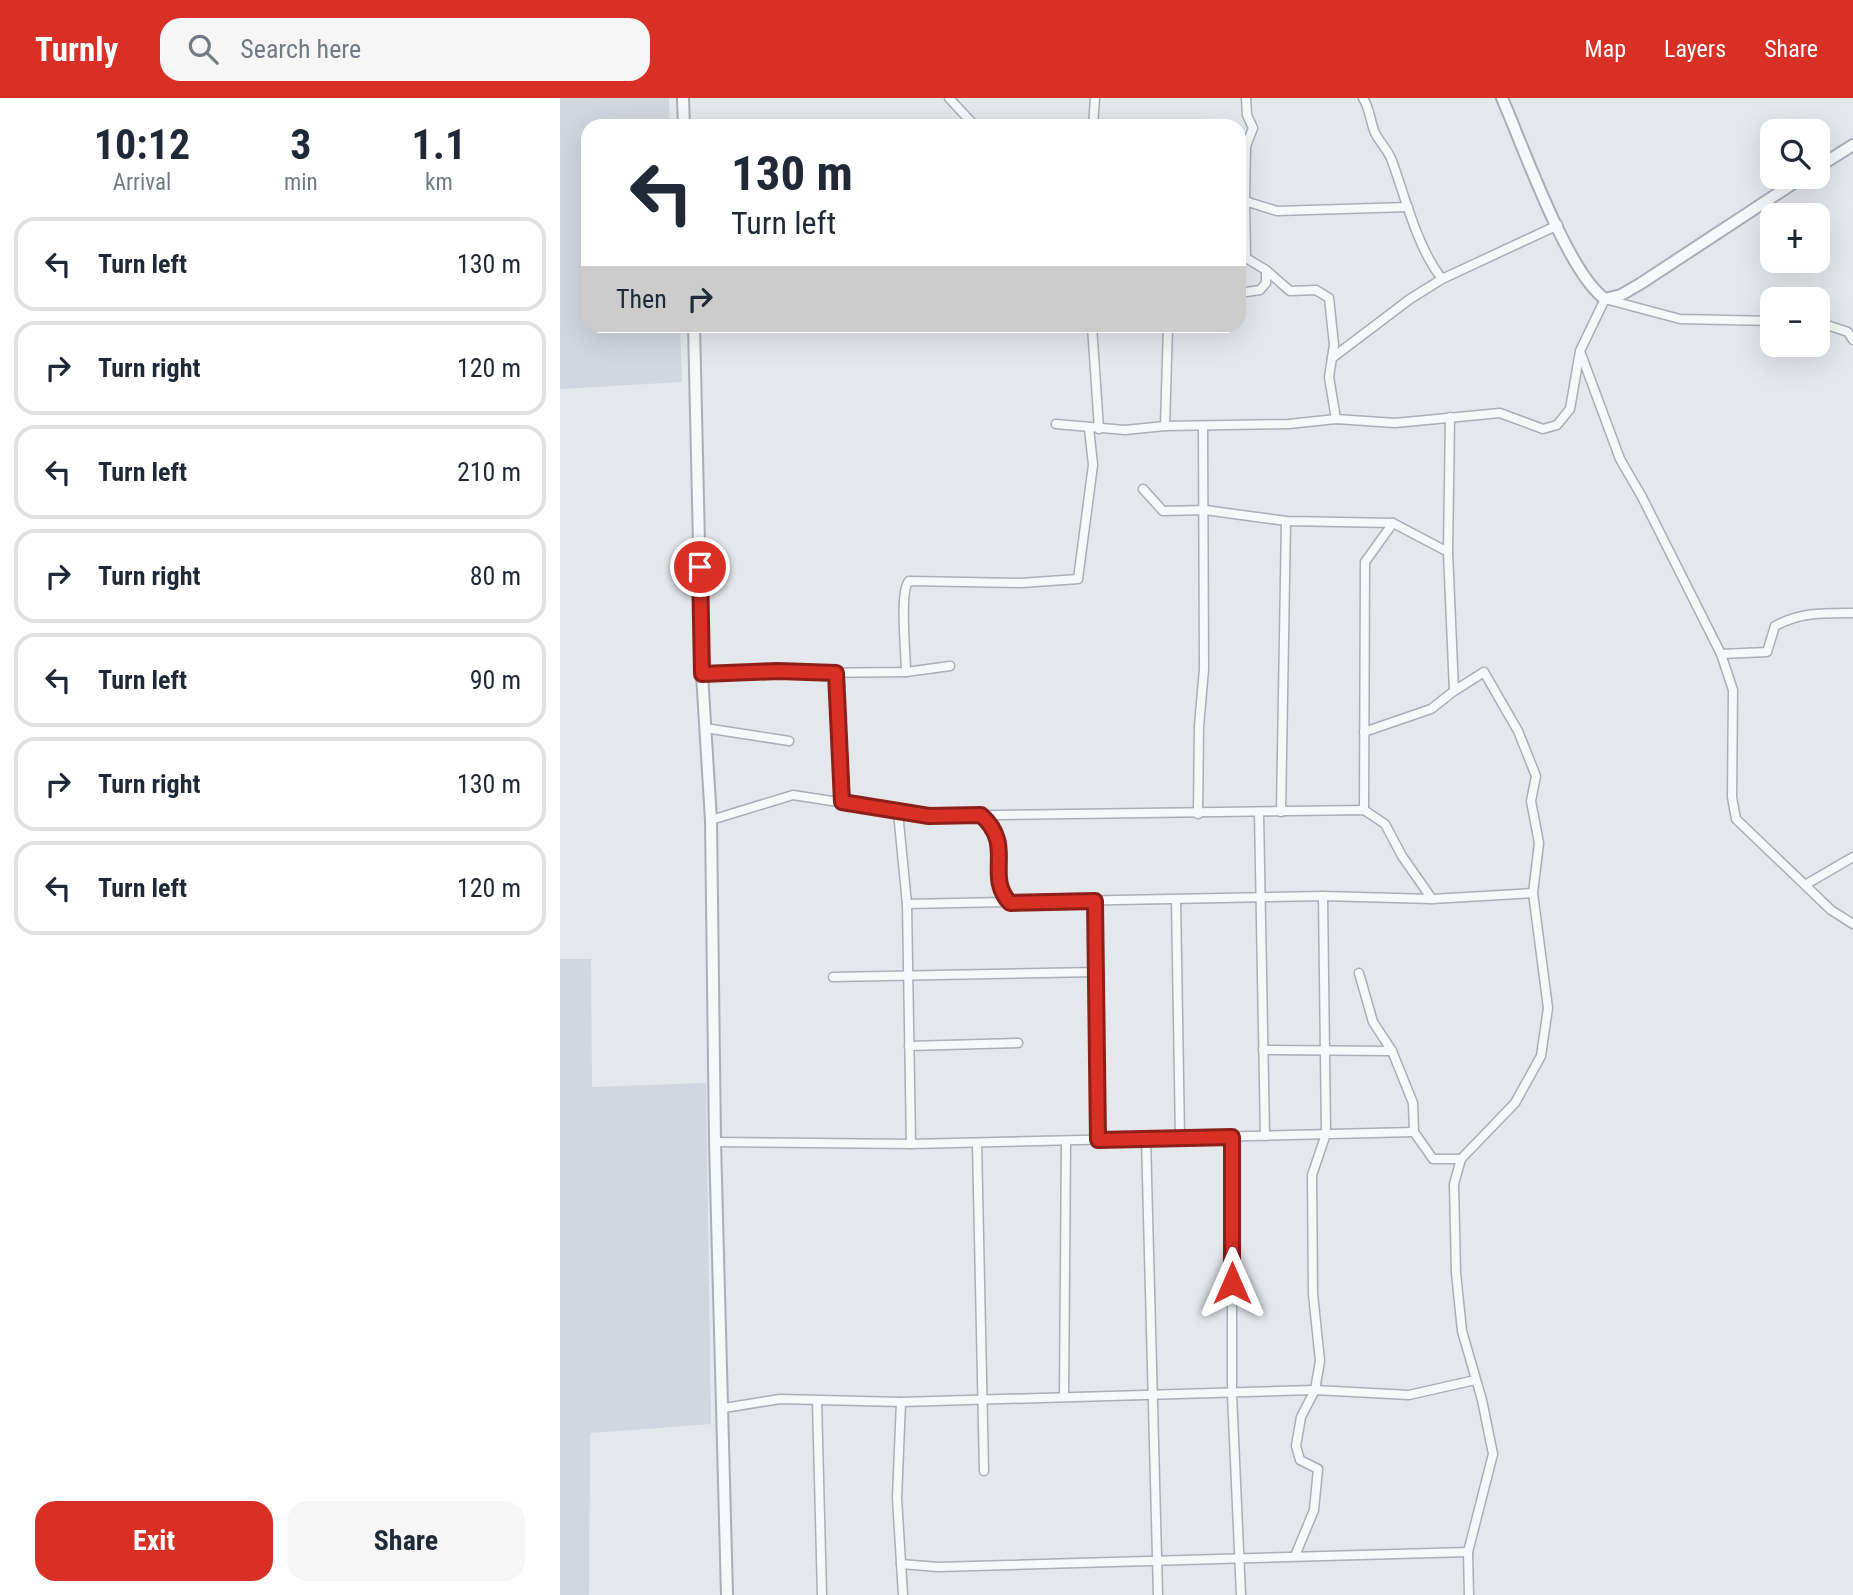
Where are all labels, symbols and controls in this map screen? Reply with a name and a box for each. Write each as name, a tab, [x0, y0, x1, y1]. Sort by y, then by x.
search box	[160, 18, 650, 81]
text: Turnly	[35, 30, 118, 69]
icon: search	[184, 30, 222, 68]
text: Search here	[240, 34, 361, 64]
text: Map	[1585, 35, 1626, 63]
text: Layers	[1664, 35, 1726, 63]
text: Share	[1764, 35, 1818, 63]
map controls	[1760, 119, 1830, 357]
button: search	[1760, 119, 1830, 189]
text: 10:12	[94, 120, 190, 169]
text: 3	[290, 120, 311, 169]
text: 1.1	[412, 120, 466, 169]
text: 130 m	[731, 145, 853, 202]
icon: left	[616, 147, 707, 238]
text: Arrival	[113, 169, 171, 196]
text: min	[284, 169, 318, 196]
text: km	[425, 169, 453, 196]
button: +	[1760, 203, 1830, 273]
text: Turn left	[731, 204, 836, 242]
icon: left	[39, 245, 77, 283]
text: Turn left	[98, 249, 187, 279]
text: 130 m	[457, 249, 521, 279]
icon: right	[681, 280, 719, 318]
text: Then	[616, 284, 667, 314]
button: −	[1760, 287, 1830, 357]
icon: right	[39, 349, 77, 387]
text: Turn right	[98, 353, 200, 383]
text: 120 m	[457, 353, 521, 383]
icon: left	[39, 453, 77, 491]
text: Turn left	[98, 457, 187, 487]
text: 210 m	[457, 457, 521, 487]
pin	[670, 537, 730, 597]
icon: arrive	[681, 548, 719, 586]
icon: right	[39, 557, 77, 595]
text: Turn right	[98, 561, 200, 591]
text: 80 m	[470, 561, 521, 591]
icon: left	[39, 661, 77, 699]
text: Turn left	[98, 665, 187, 695]
text: 90 m	[470, 665, 521, 695]
icon: right	[39, 765, 77, 803]
text: Turn right	[98, 769, 200, 799]
text: 130 m	[457, 769, 521, 799]
icon: left	[39, 869, 77, 907]
text: Turn left	[98, 873, 187, 903]
text: 120 m	[457, 873, 521, 903]
position arrow	[1195, 1246, 1269, 1320]
button: Exit	[35, 1501, 273, 1581]
button: Share	[287, 1501, 525, 1581]

